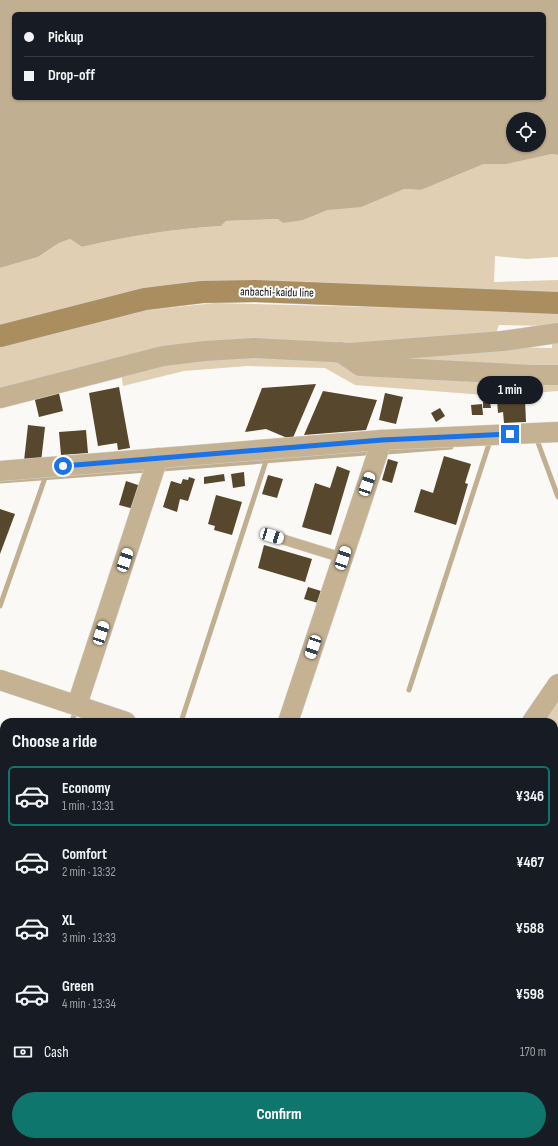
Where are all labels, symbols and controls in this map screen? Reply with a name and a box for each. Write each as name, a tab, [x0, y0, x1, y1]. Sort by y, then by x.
text: Pickup	[48, 28, 84, 47]
text: Drop-off	[48, 66, 95, 85]
map controls	[506, 112, 546, 152]
button: locate	[506, 112, 546, 152]
street label: anbachi-kaidu line	[240, 284, 314, 301]
callout: 1 min	[477, 376, 543, 404]
text: 1 min	[498, 382, 522, 398]
route end	[501, 425, 519, 443]
route start	[54, 457, 72, 475]
car	[357, 471, 377, 497]
car	[259, 527, 285, 545]
car	[334, 545, 352, 571]
car	[116, 547, 134, 573]
car	[92, 620, 110, 646]
car	[304, 634, 322, 660]
text: Choose a ride	[12, 731, 97, 752]
icon: car	[14, 778, 50, 814]
text: Economy	[62, 779, 111, 798]
text: ¥346	[516, 787, 544, 806]
text: 1 min · 13:31	[62, 798, 114, 814]
icon: car	[14, 844, 50, 880]
text: Comfort	[62, 845, 107, 864]
text: ¥467	[516, 853, 544, 872]
text: 2 min · 13:32	[62, 864, 116, 880]
icon: car	[14, 910, 50, 946]
text: XL	[62, 911, 75, 930]
text: ¥588	[516, 919, 544, 938]
text: 3 min · 13:33	[62, 930, 116, 946]
icon: car	[14, 976, 50, 1012]
text: Green	[62, 977, 94, 996]
text: ¥598	[516, 985, 544, 1004]
text: 4 min · 13:34	[62, 996, 116, 1012]
icon: cash	[12, 1041, 34, 1063]
text: Cash	[44, 1043, 69, 1062]
text: 170 m	[520, 1044, 546, 1060]
button: Confirm	[12, 1092, 546, 1138]

